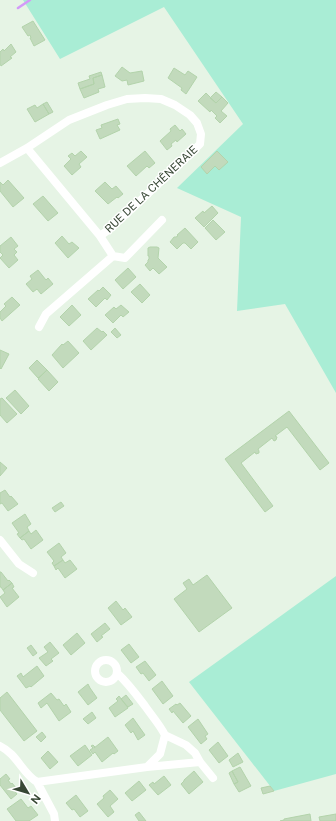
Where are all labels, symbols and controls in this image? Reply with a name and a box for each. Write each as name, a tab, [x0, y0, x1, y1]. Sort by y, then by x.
street label: RUE DE LA CHÊNERAIE	[102, 143, 200, 235]
north arrow	[8, 773, 48, 813]
text: N	[29, 792, 43, 806]

